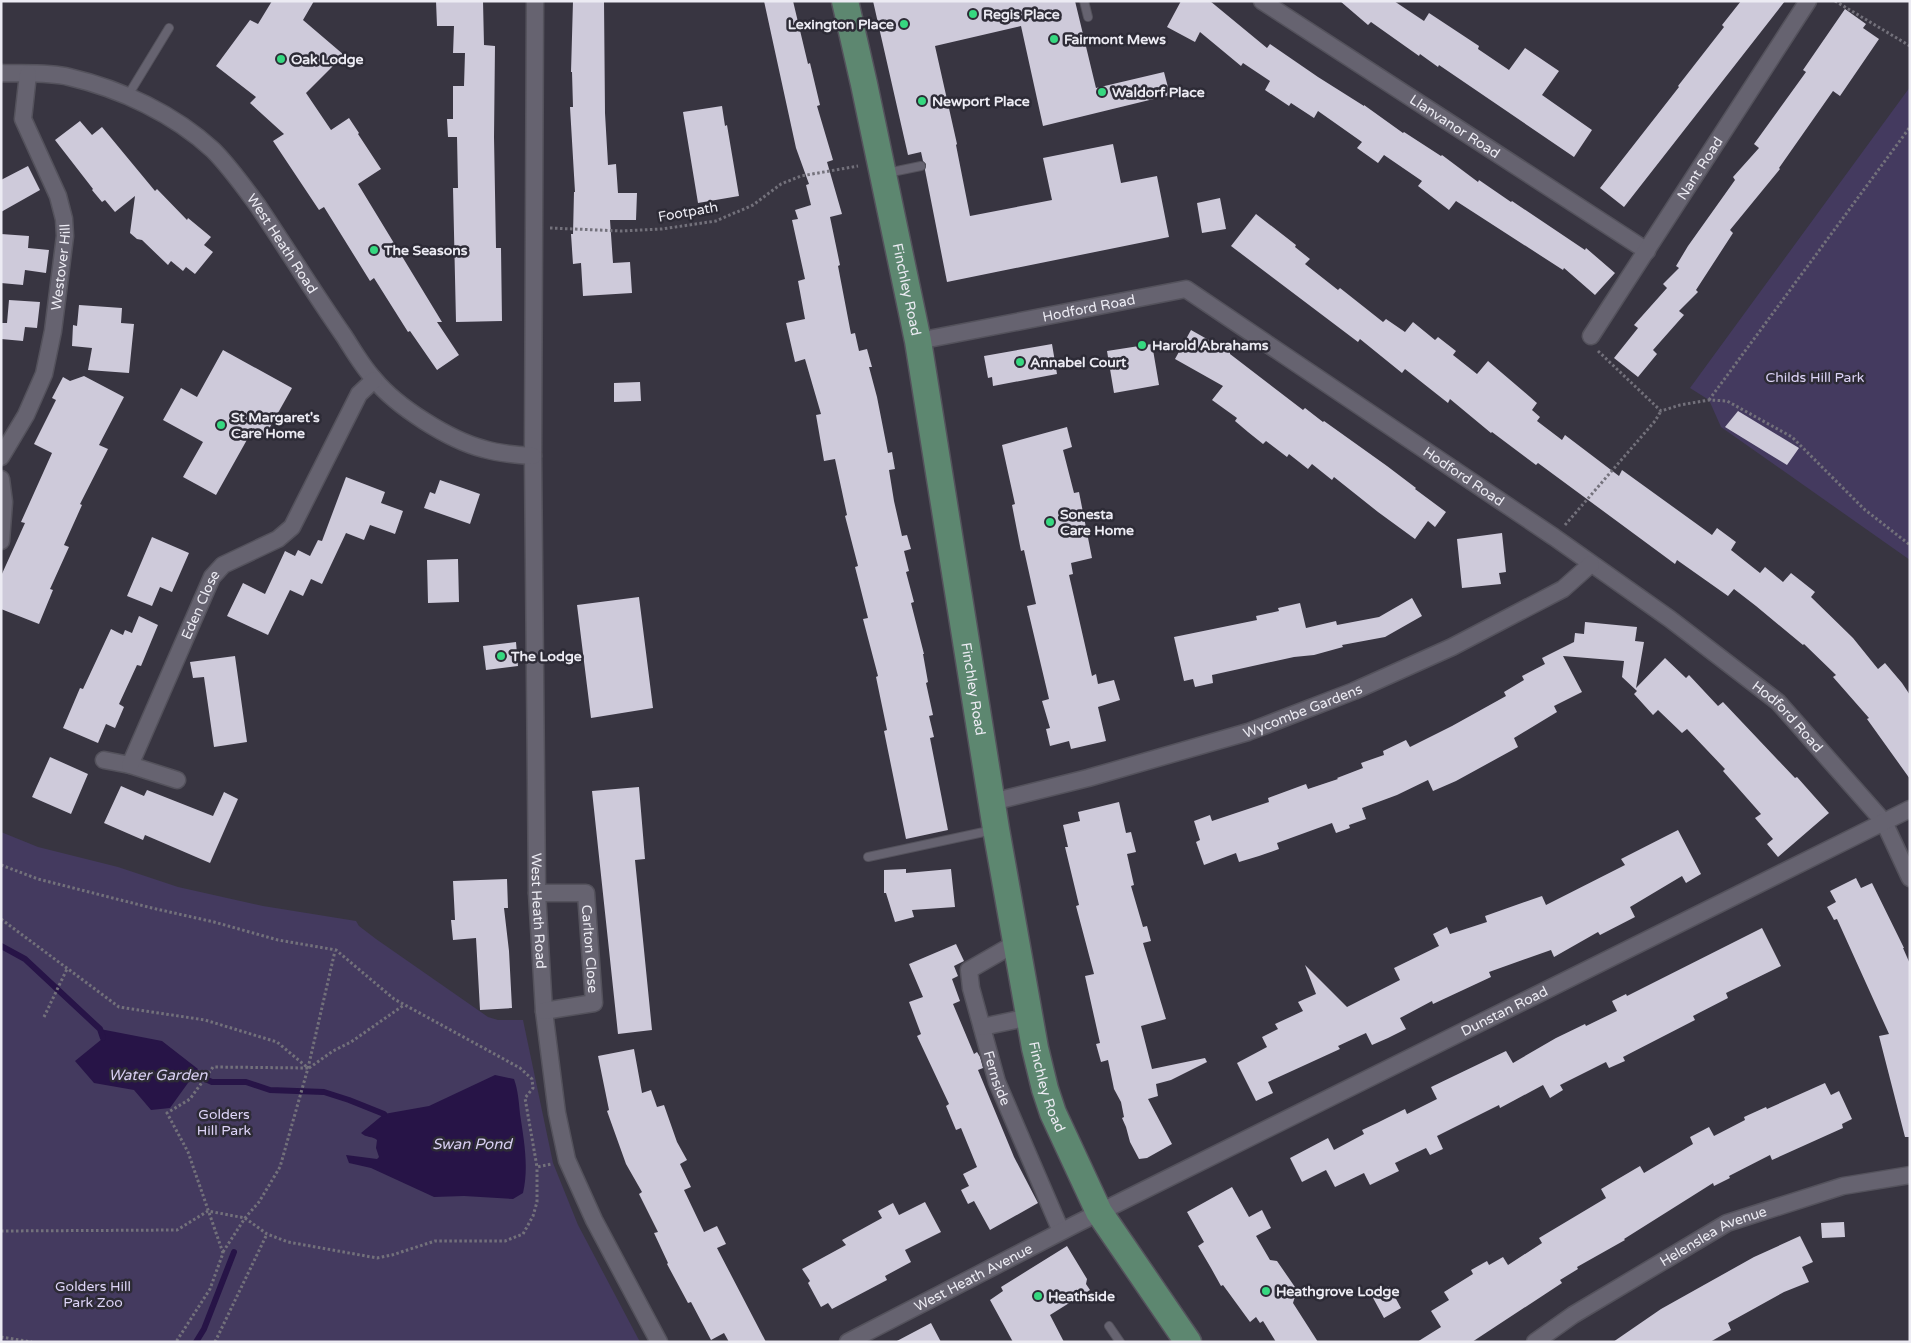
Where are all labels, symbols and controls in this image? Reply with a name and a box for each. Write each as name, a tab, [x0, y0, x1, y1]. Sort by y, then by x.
place label: Regis Place	[983, 6, 1060, 23]
marker: Regis Place	[967, 8, 979, 20]
place label: Lexington Place	[788, 16, 894, 33]
marker: Lexington Place	[898, 18, 910, 30]
place label: Fairmont Mews	[1064, 31, 1166, 48]
marker: Fairmont Mews	[1048, 33, 1060, 45]
place label: Oak Lodge	[291, 51, 364, 68]
marker: Oak Lodge	[275, 53, 287, 65]
place label: Waldorf Place	[1112, 84, 1205, 101]
marker: Waldorf Place	[1096, 86, 1108, 98]
street label: Llanvanor Road	[1407, 91, 1503, 162]
place label: Newport Place	[932, 93, 1030, 110]
marker: Newport Place	[916, 95, 928, 107]
street label: Nant Road	[1673, 133, 1726, 203]
street label: West Heath Road	[243, 190, 321, 297]
street label: Footpath	[657, 198, 719, 226]
street label: Westover Hill	[47, 223, 74, 311]
place label: The Seasons	[383, 242, 468, 259]
street label: Finchley Road	[889, 242, 925, 337]
marker: The Seasons	[368, 244, 380, 256]
street label: Hodford Road	[1041, 291, 1137, 325]
place label: Harold Abrahams	[1152, 337, 1269, 354]
marker: Harold Abrahams	[1136, 339, 1148, 351]
place label: Annabel Court	[1030, 354, 1127, 371]
marker: Annabel Court	[1014, 356, 1026, 368]
park label: Childs Hill Park	[1766, 369, 1865, 386]
place label: St Margaret's Care Home	[231, 409, 320, 442]
marker: St Margaret's Care Home	[215, 419, 227, 431]
street label: Hodford Road	[1420, 443, 1508, 510]
place label: Sonesta Care Home	[1060, 506, 1134, 539]
marker: Sonesta Care Home	[1044, 516, 1056, 528]
street label: Eden Close	[177, 566, 223, 642]
street label: Finchley Road	[958, 641, 989, 737]
place label: The Lodge	[510, 648, 582, 665]
marker: The Lodge	[495, 650, 507, 662]
street label: Hodford Road	[1749, 677, 1827, 756]
street label: Wycombe Gardens	[1241, 680, 1365, 742]
street label: West Heath Road	[528, 853, 550, 969]
street label: Carlton Close	[578, 904, 602, 994]
street label: Dunstan Road	[1458, 982, 1550, 1040]
street label: Finchley Road	[1025, 1040, 1069, 1135]
street label: Fernside	[980, 1049, 1015, 1108]
water label: Water Garden	[109, 1066, 208, 1084]
park label: Golders Hill Park	[197, 1106, 252, 1139]
water label: Swan Pond	[432, 1135, 513, 1153]
street label: Helenslea Avenue	[1656, 1202, 1769, 1270]
street label: West Heath Avenue	[911, 1240, 1035, 1315]
park label: Golders Hill Park Zoo	[55, 1278, 131, 1311]
place label: Heathgrove Lodge	[1276, 1283, 1399, 1300]
marker: Heathgrove Lodge	[1260, 1285, 1272, 1297]
place label: Heathside	[1048, 1288, 1115, 1305]
marker: Heathside	[1032, 1290, 1044, 1302]

